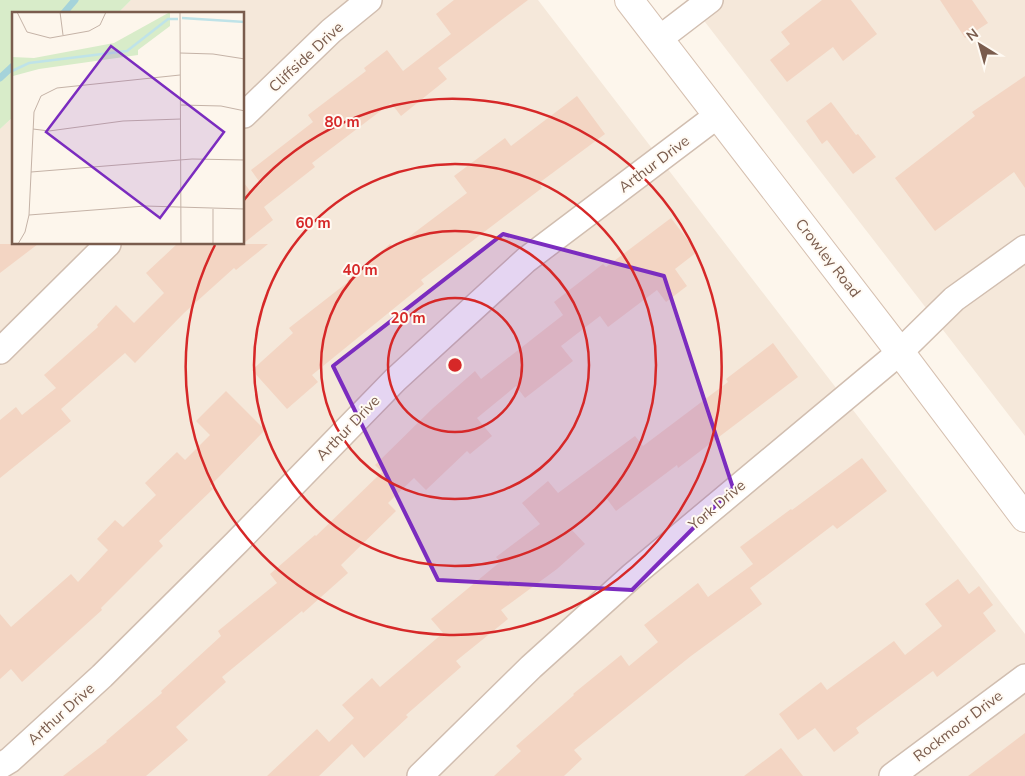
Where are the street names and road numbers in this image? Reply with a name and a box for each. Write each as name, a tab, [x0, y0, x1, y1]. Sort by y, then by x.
street label: Cliffside Drive	[265, 17, 347, 97]
street label: Arthur Drive	[615, 131, 693, 197]
street label: Crowley Road	[791, 214, 865, 302]
street label: Arthur Drive	[312, 391, 384, 465]
street label: York Drive	[684, 475, 750, 535]
street label: Arthur Drive	[23, 679, 99, 749]
street label: Rockmoor Drive	[909, 686, 1007, 766]

